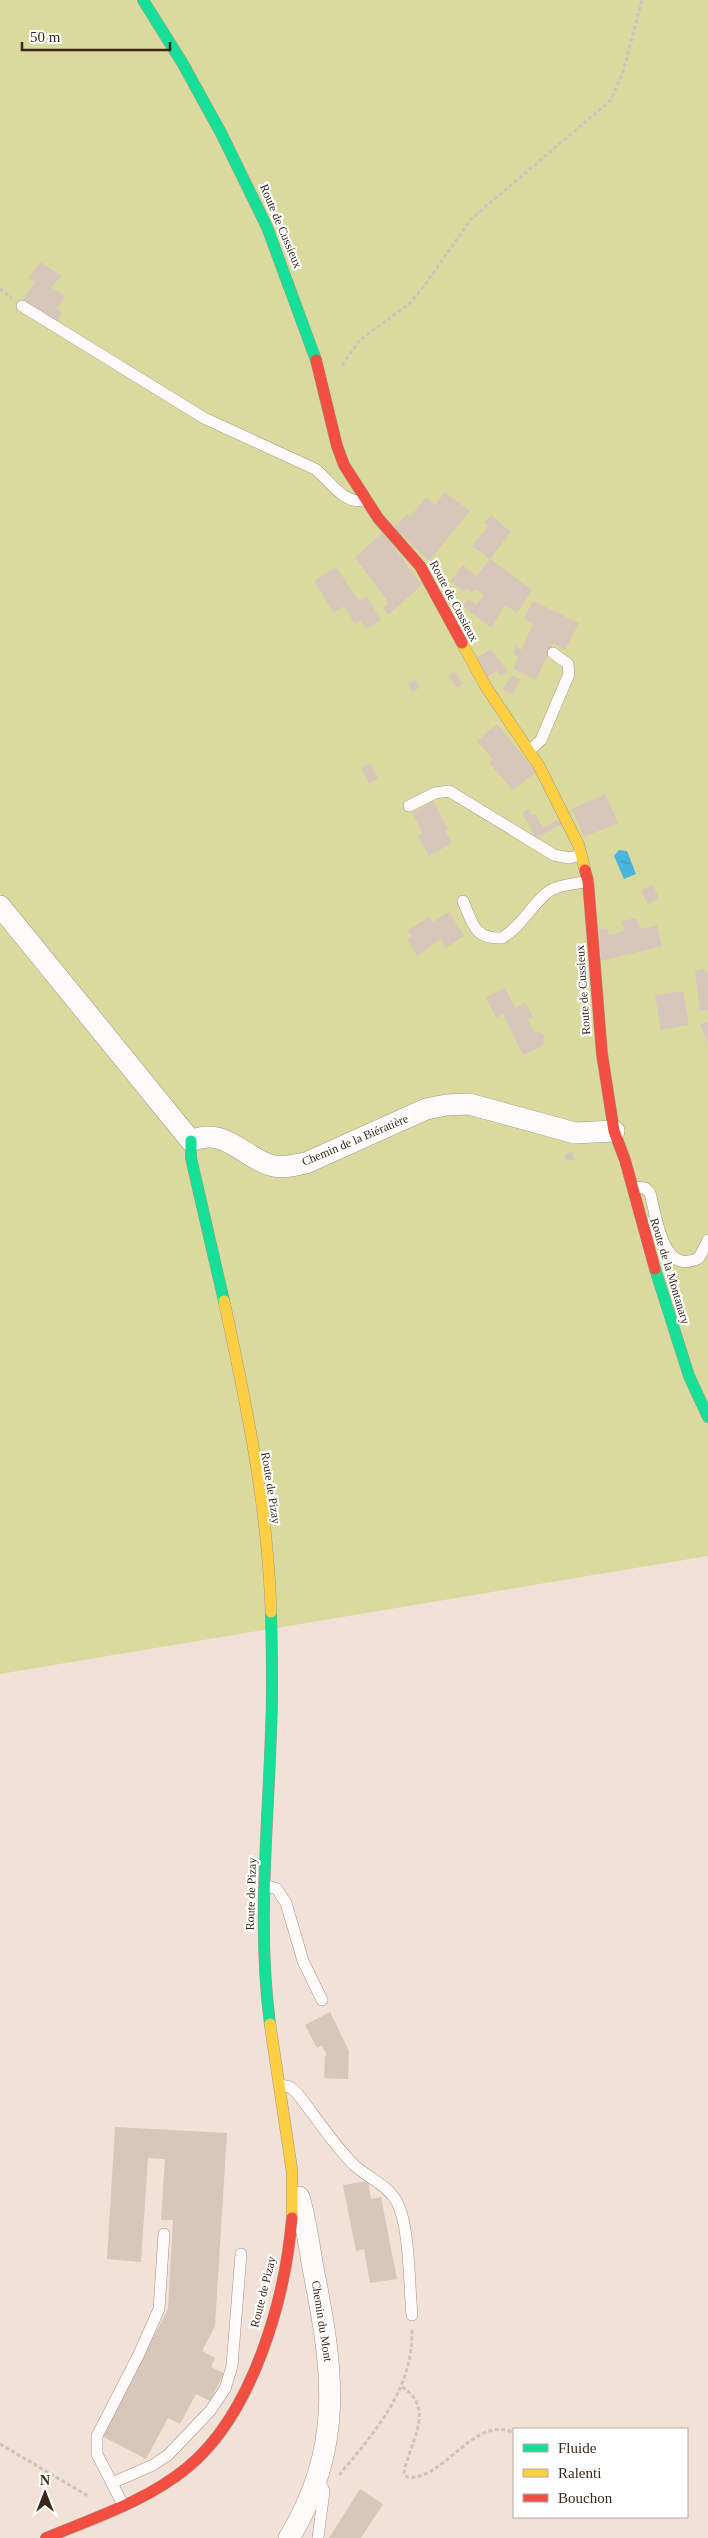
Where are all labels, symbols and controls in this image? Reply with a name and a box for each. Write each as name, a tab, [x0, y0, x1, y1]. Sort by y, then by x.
scale bar	[22, 20, 170, 52]
text: 50 m	[30, 29, 61, 45]
street label: Route de Cussieux	[257, 182, 305, 270]
street label: Route de Cussieux	[427, 558, 481, 644]
street label: Route de Cussieux	[573, 945, 593, 1035]
street label: Chemin de la Biératière	[300, 1111, 410, 1169]
street label: Route de la Montanary	[647, 1216, 693, 1326]
street label: Route de Pizay	[258, 1451, 284, 1525]
street label: Route de Pizay	[243, 1857, 259, 1931]
street label: Route de Pizay	[247, 2255, 279, 2329]
street label: Chemin du Mont	[309, 2279, 335, 2363]
legend	[513, 2428, 688, 2518]
text: Fluide	[558, 2440, 597, 2456]
text: Ralenti	[558, 2465, 601, 2481]
north arrow	[20, 2468, 70, 2518]
text: N	[40, 2473, 50, 2488]
text: Bouchon	[558, 2490, 613, 2506]

